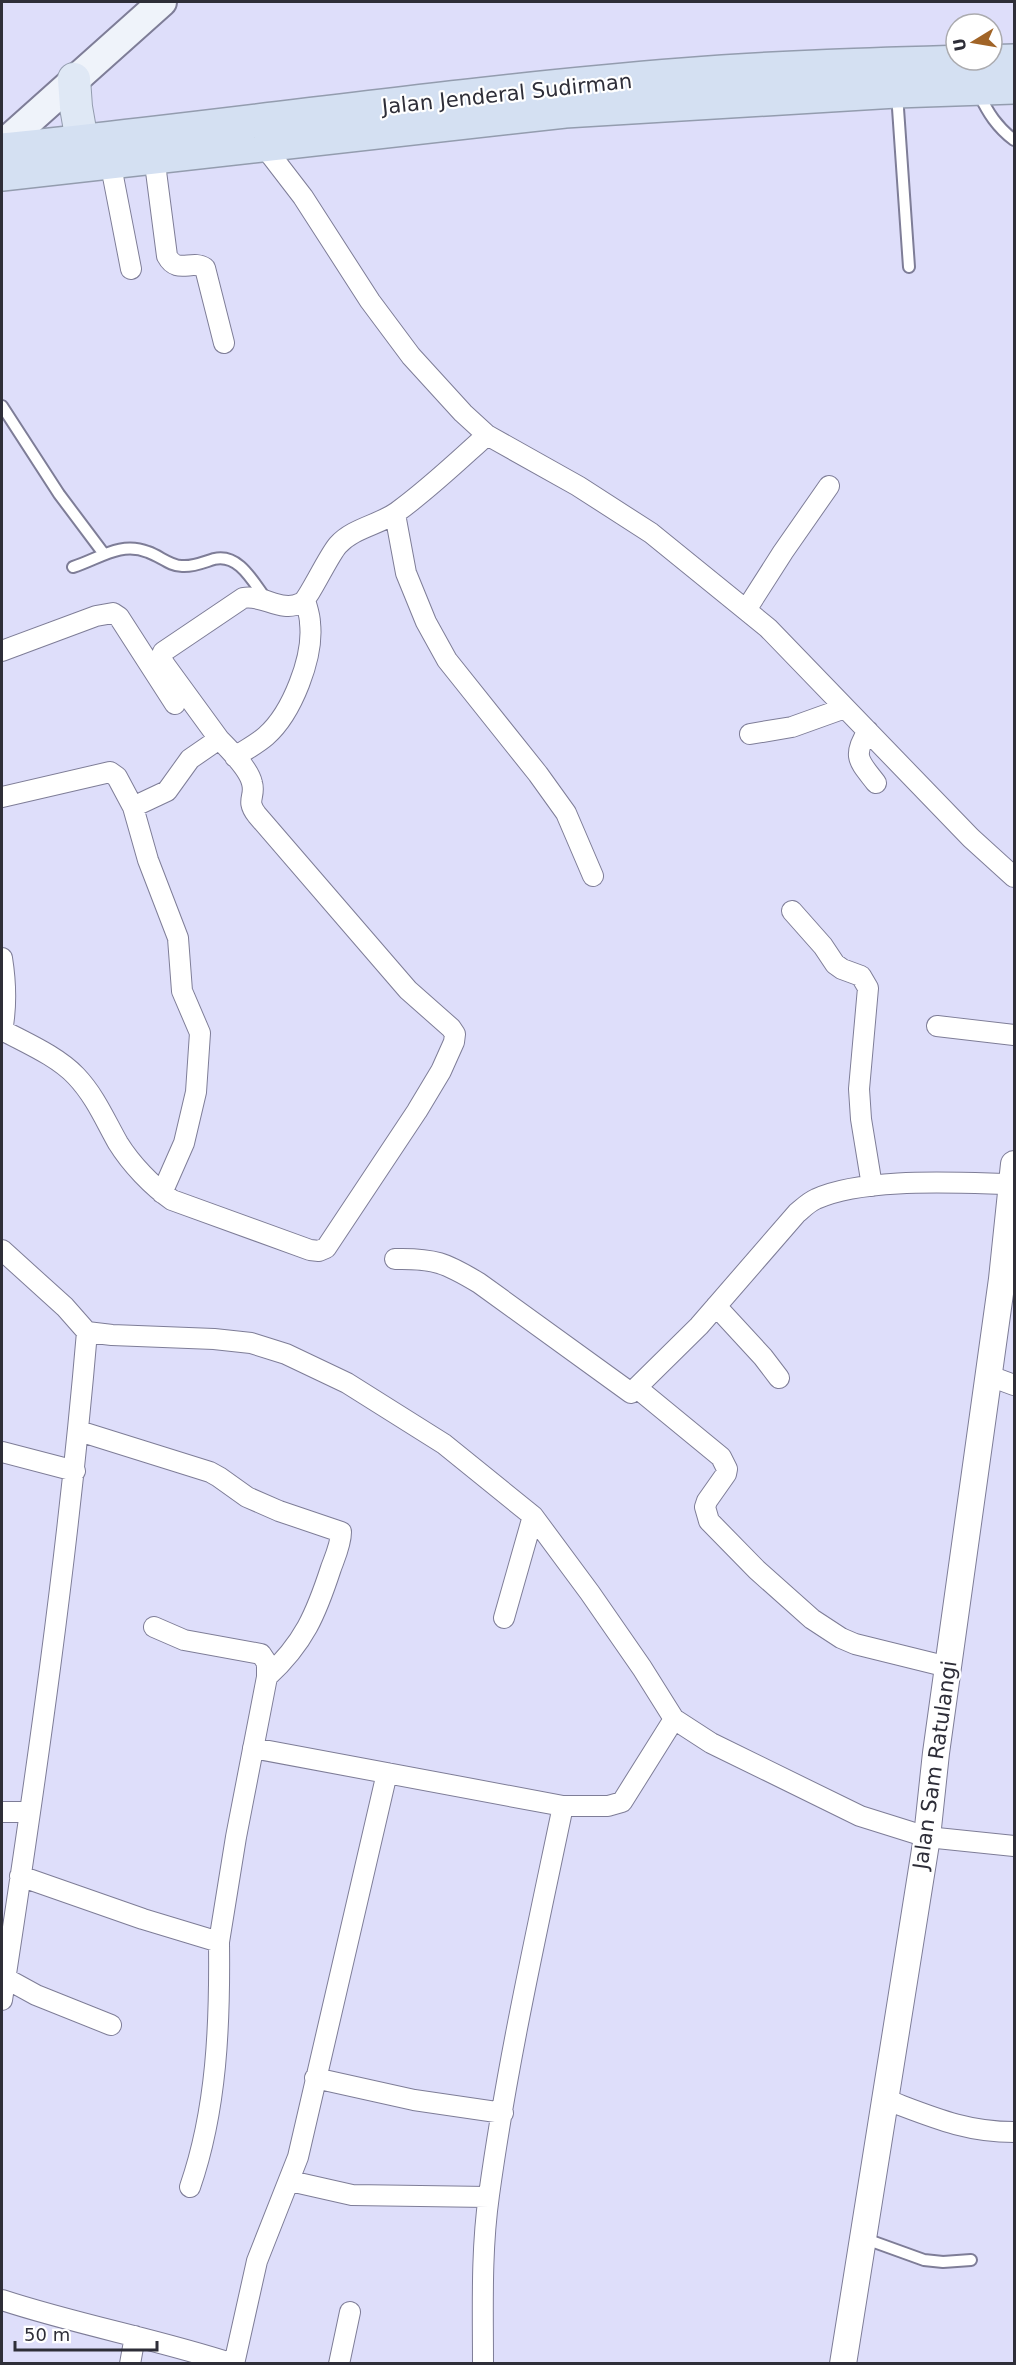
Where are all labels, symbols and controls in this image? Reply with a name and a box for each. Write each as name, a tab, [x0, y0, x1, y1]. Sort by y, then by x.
north arrow	[944, 12, 1004, 72]
text: U	[949, 37, 970, 53]
street label: Jalan Jenderal Sudirman	[379, 69, 633, 119]
street label: Jalan Sam Ratulangi	[908, 1659, 962, 1873]
scale bar	[15, 2314, 158, 2352]
text: 50 m	[24, 2324, 70, 2345]

